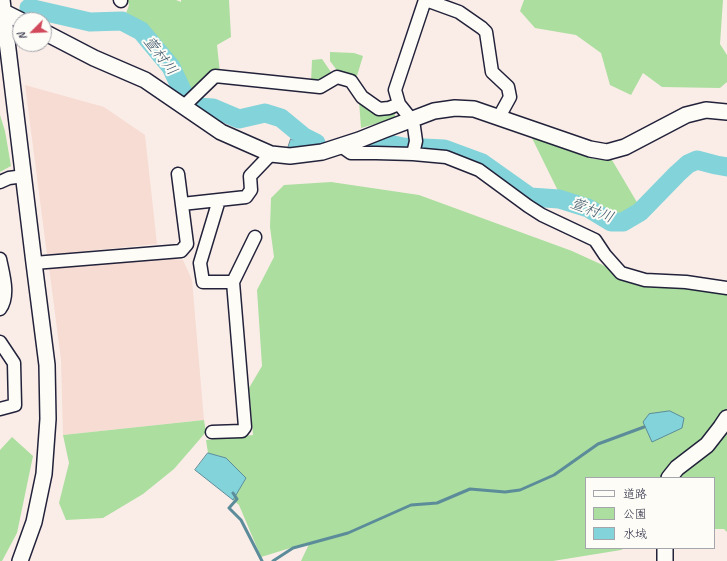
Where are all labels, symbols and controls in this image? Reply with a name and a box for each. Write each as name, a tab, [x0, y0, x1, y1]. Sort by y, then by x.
north arrow	[12, 12, 52, 52]
text: N	[14, 31, 30, 42]
water label: 萱村川	[139, 33, 181, 79]
water label: 萱村川	[568, 195, 616, 227]
legend	[585, 477, 715, 549]
text: 道路	[623, 486, 647, 502]
text: 公園	[623, 506, 647, 522]
text: 水域	[623, 526, 647, 542]

